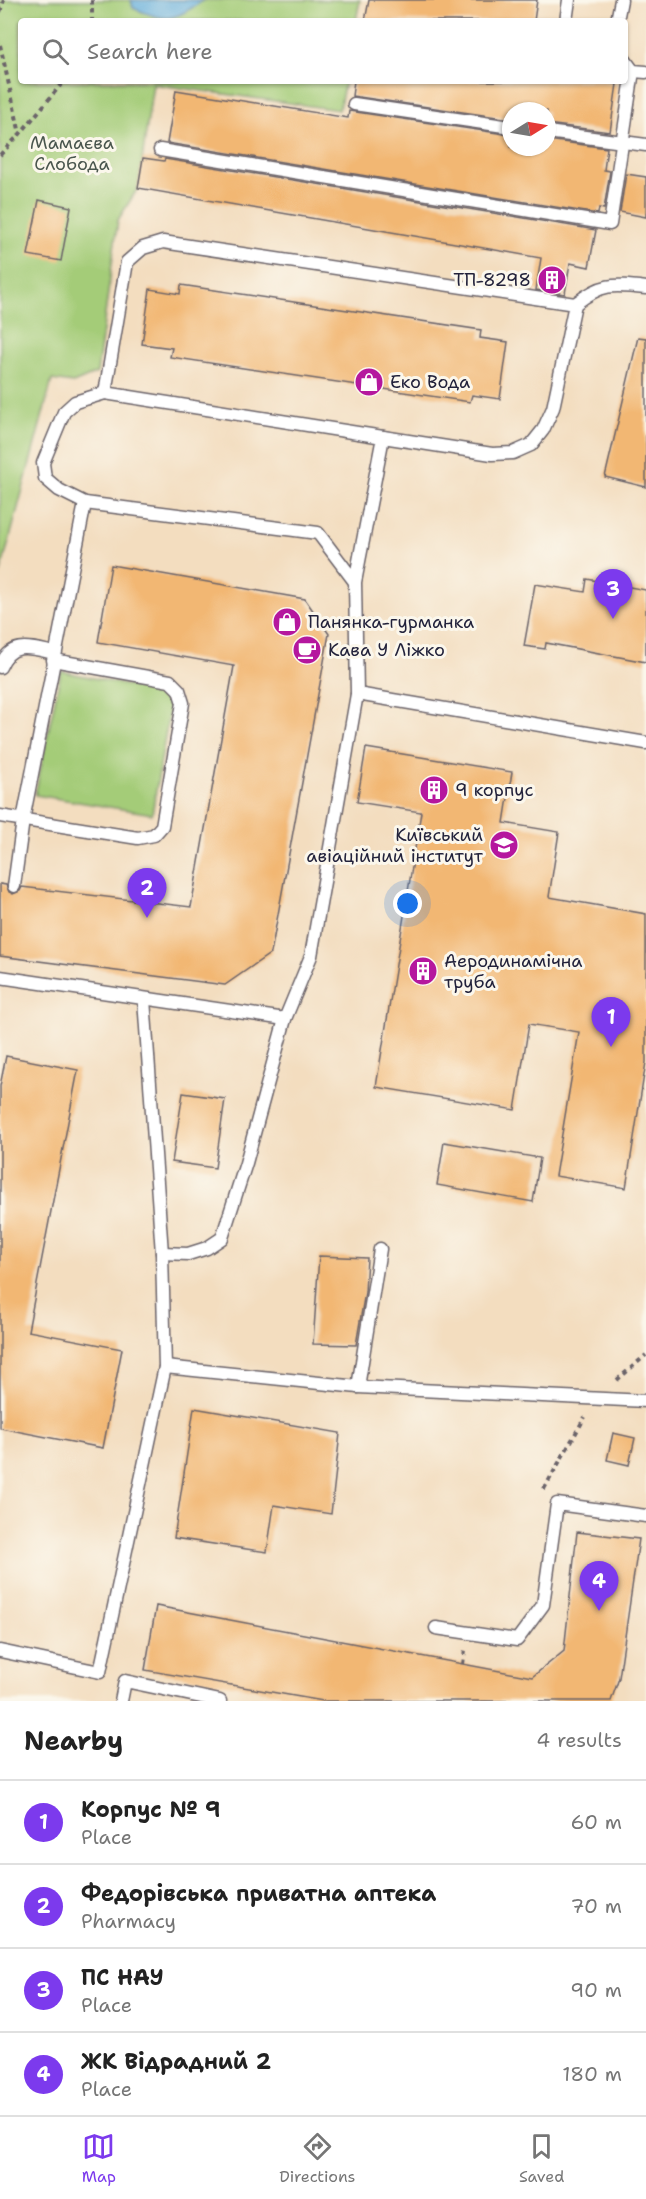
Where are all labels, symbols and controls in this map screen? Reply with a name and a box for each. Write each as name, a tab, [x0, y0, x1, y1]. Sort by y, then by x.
search box	[18, 18, 628, 84]
icon: search	[39, 35, 72, 68]
text: Search here	[87, 37, 213, 66]
north arrow	[502, 102, 556, 156]
park label: Мамаєва Слобода	[30, 131, 114, 176]
building icon: ТП-8298	[536, 264, 568, 296]
place label: ТП-8298	[453, 268, 531, 292]
shop icon: Еко Вода	[353, 366, 385, 398]
place label: Еко Вода	[390, 370, 470, 394]
pin: 3	[594, 570, 632, 619]
shop icon: Панянка-гурманка	[271, 606, 303, 638]
place label: Панянка-гурманка	[308, 610, 474, 634]
cafe icon: Кава У Ліжко	[291, 634, 323, 666]
place label: Кава У Ліжко	[328, 638, 445, 662]
building icon: 9 корпус	[418, 774, 450, 806]
place label: 9 корпус	[455, 778, 533, 802]
place label: Київський авіаційний інститут	[306, 823, 484, 868]
school or university icon: Київський авіаційний інститут	[488, 829, 520, 861]
pin: 2	[128, 868, 166, 918]
your location	[393, 889, 422, 918]
place label: Аеродинамічна труба	[444, 949, 582, 994]
building icon: Аеродинамічна труба	[407, 955, 439, 987]
pin: 1	[592, 998, 630, 1047]
pin: 4	[580, 1562, 618, 1611]
text: Nearby	[24, 1723, 123, 1758]
text: 4 results	[536, 1727, 622, 1753]
text: Корпус № 9	[81, 1795, 220, 1824]
text: 1	[39, 1809, 48, 1835]
text: 60 m	[570, 1809, 622, 1835]
text: Place	[81, 1824, 132, 1850]
text: Федорівська приватна аптека	[81, 1879, 436, 1908]
text: 2	[37, 1893, 51, 1919]
text: 70 m	[570, 1893, 622, 1919]
text: Pharmacy	[81, 1908, 176, 1934]
text: ПС НАУ	[81, 1963, 163, 1992]
text: 3	[37, 1977, 51, 2003]
text: 90 m	[570, 1977, 622, 2003]
text: Place	[81, 1992, 132, 2018]
text: ЖК Відрадний 2	[81, 2047, 271, 2076]
text: 4	[37, 2061, 51, 2087]
text: 180 m	[562, 2061, 622, 2087]
text: Place	[81, 2076, 132, 2102]
tab: Map	[82, 2130, 116, 2187]
tab: Directions	[279, 2130, 356, 2187]
tab: Saved	[519, 2130, 564, 2187]

